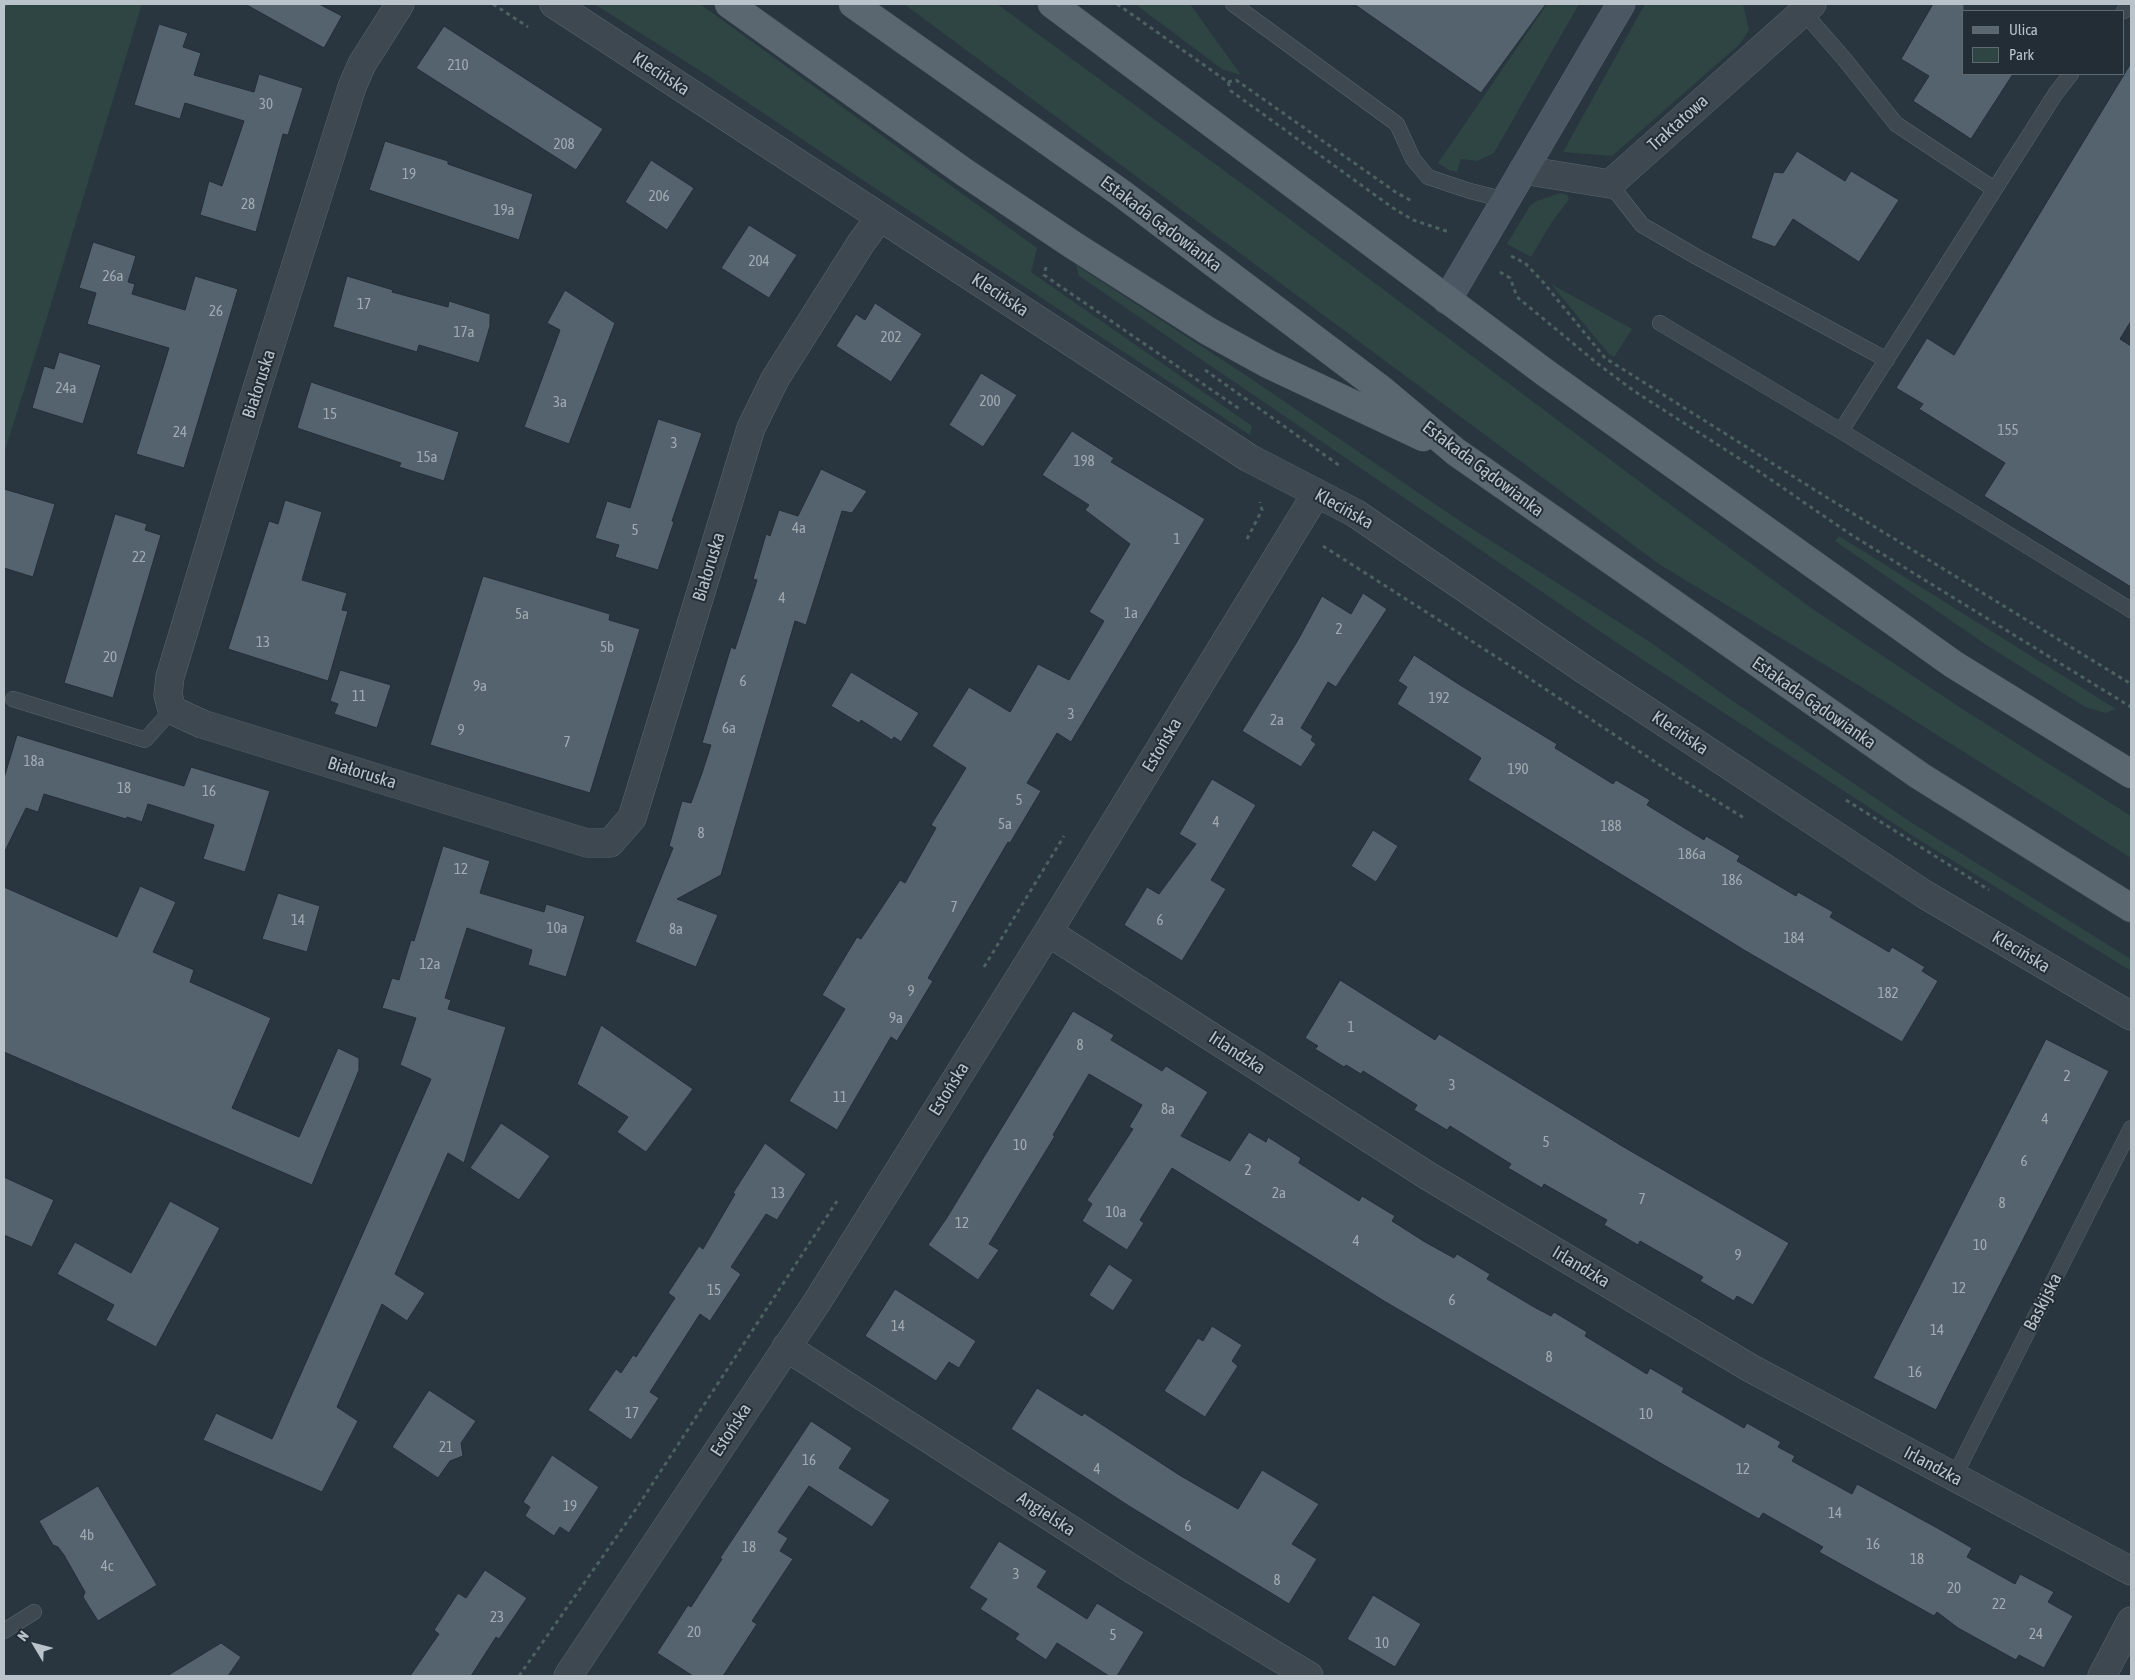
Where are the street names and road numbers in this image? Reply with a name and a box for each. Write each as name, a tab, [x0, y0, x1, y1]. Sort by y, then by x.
street label: Klecińska	[628, 48, 694, 100]
street label: Traktatowa	[1643, 90, 1713, 156]
street label: Estakada Gądowianka	[1096, 171, 1226, 277]
street label: Klecińska	[967, 269, 1033, 321]
street label: Białoruska	[238, 347, 280, 421]
street label: Estakada Gądowianka	[1418, 416, 1548, 522]
street label: Klecińska	[1311, 484, 1377, 534]
street label: Białoruska	[688, 530, 730, 604]
street label: Estakada Gądowianka	[1748, 652, 1880, 754]
street label: Klecińska	[1648, 706, 1712, 760]
street label: Estońska	[1138, 714, 1186, 776]
street label: Białoruska	[325, 752, 399, 794]
street label: Klecińska	[1988, 926, 2054, 978]
street label: Irlandzka	[1205, 1027, 1269, 1079]
street label: Estońska	[924, 1058, 974, 1120]
street label: Irlandzka	[1548, 1242, 1614, 1292]
street label: Baskijska	[2019, 1270, 2067, 1334]
street label: Estońska	[706, 1399, 756, 1461]
street label: Irlandzka	[1900, 1442, 1966, 1490]
street label: Angielska	[1013, 1487, 1079, 1541]

